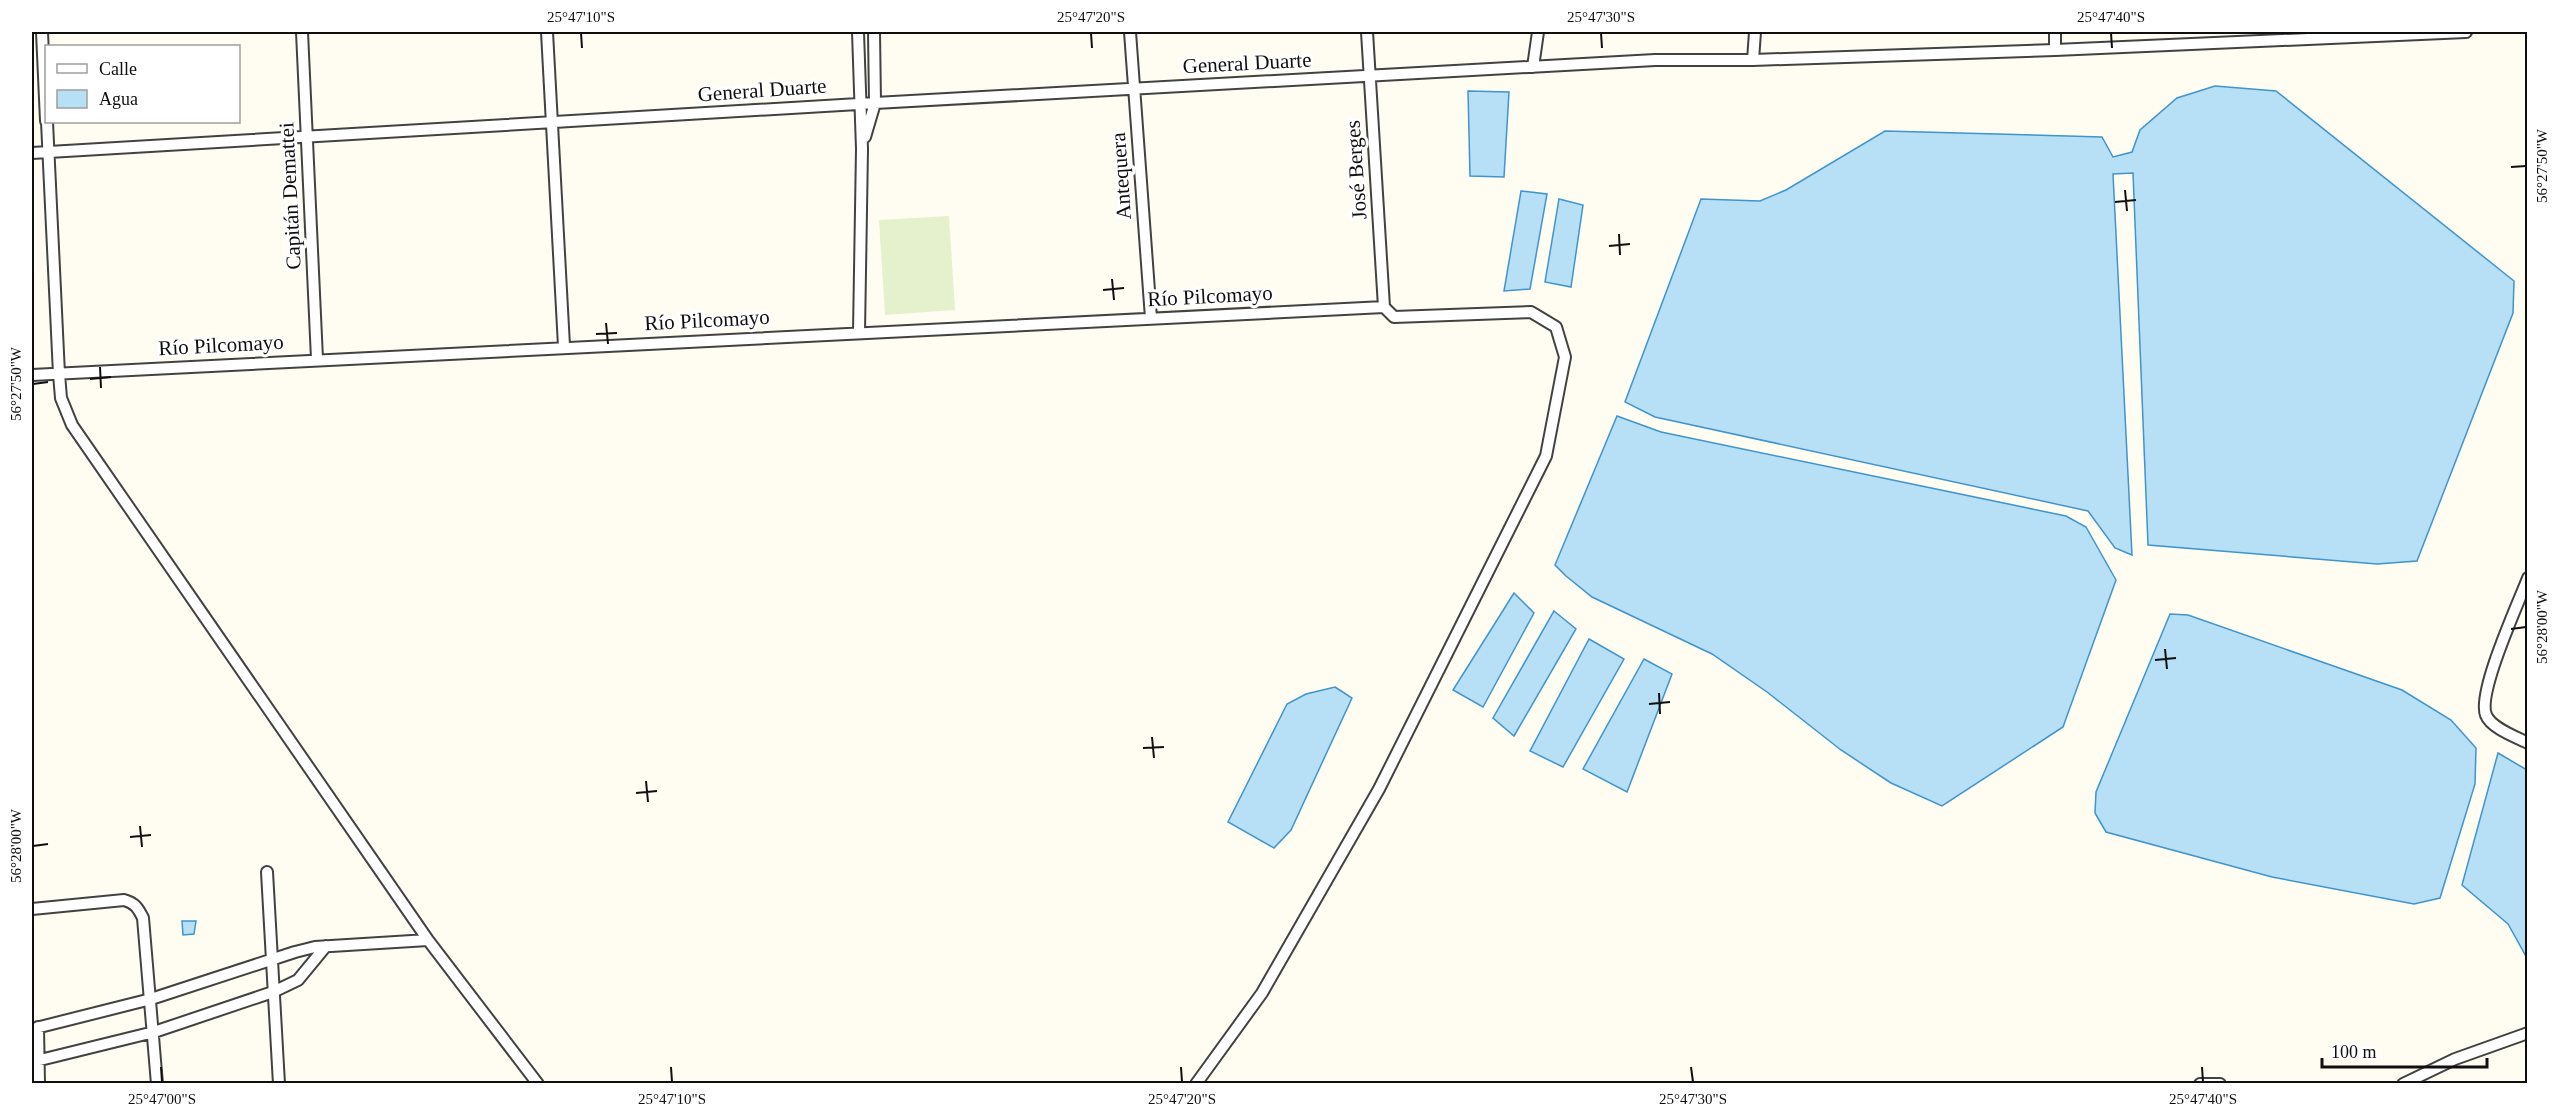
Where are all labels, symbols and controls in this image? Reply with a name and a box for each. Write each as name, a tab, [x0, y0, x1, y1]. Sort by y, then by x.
text: 25°47'10"S	[547, 9, 615, 25]
text: 25°47'20"S	[1057, 9, 1125, 25]
text: 25°47'30"S	[1567, 9, 1635, 25]
text: 25°47'40"S	[2077, 9, 2145, 25]
legend	[45, 45, 240, 123]
street label: General Duarte	[1182, 48, 1312, 78]
text: Calle	[99, 59, 137, 79]
street label: General Duarte	[697, 74, 827, 106]
text: Agua	[99, 89, 138, 109]
street label: José Berges	[1341, 120, 1371, 220]
street label: Capitán Demattei	[274, 122, 306, 270]
text: 56°27'50"W	[2534, 128, 2550, 203]
street label: Antequera	[1106, 131, 1136, 220]
street label: Río Pilcomayo	[1147, 281, 1273, 311]
street label: Río Pilcomayo	[644, 305, 770, 335]
street label: Río Pilcomayo	[158, 330, 284, 360]
text: 56°27'50"W	[8, 346, 24, 421]
text: 56°28'00"W	[2534, 589, 2550, 664]
text: 56°28'00"W	[8, 808, 24, 883]
scale bar	[2322, 1031, 2487, 1069]
text: 100 m	[2331, 1042, 2377, 1062]
text: 25°47'00"S	[128, 1091, 196, 1107]
text: 25°47'10"S	[638, 1091, 706, 1107]
text: 25°47'20"S	[1148, 1091, 1216, 1107]
text: 25°47'30"S	[1659, 1091, 1727, 1107]
text: 25°47'40"S	[2169, 1091, 2237, 1107]

